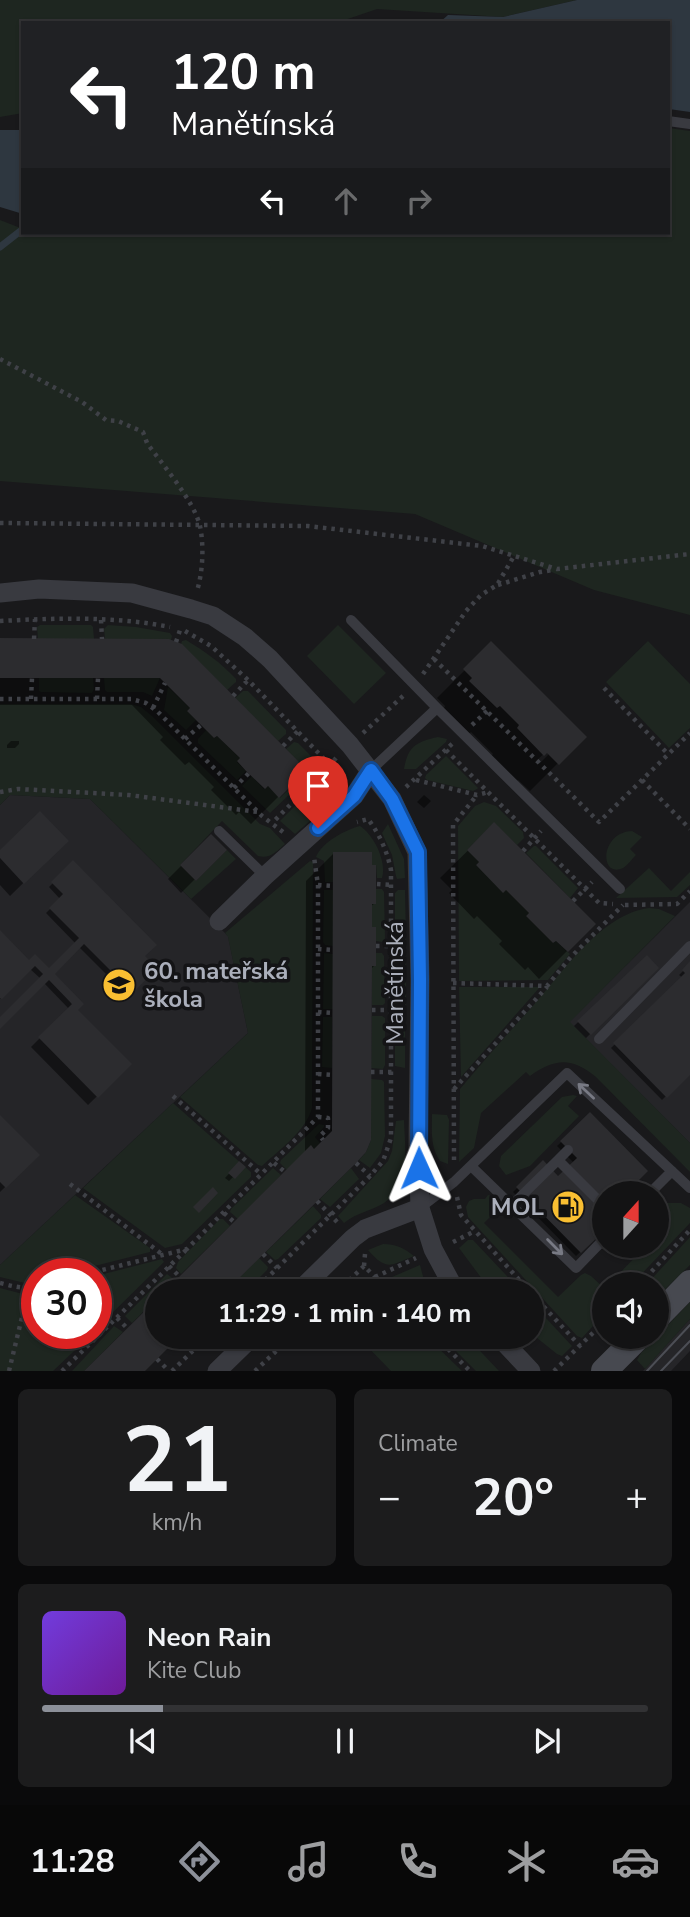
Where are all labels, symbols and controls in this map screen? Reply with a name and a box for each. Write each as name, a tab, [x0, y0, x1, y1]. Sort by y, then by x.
text: 120 m	[171, 39, 315, 106]
icon: left	[56, 49, 147, 140]
text: Manětínská	[171, 103, 336, 146]
icon: left	[254, 182, 292, 220]
icon: ahead	[327, 182, 365, 220]
icon: right	[400, 182, 438, 220]
pin	[288, 756, 348, 828]
icon: arrive	[299, 767, 337, 805]
street label: Manětínská	[379, 921, 411, 1045]
place label: 60. mateřská škola	[144, 955, 288, 1015]
school or university icon: 60. mateřská škola	[100, 966, 138, 1004]
one-way arrow	[578, 1082, 595, 1099]
position arrow	[382, 1131, 456, 1205]
north arrow	[592, 1181, 668, 1258]
map controls	[592, 1181, 669, 1349]
fuel station icon: MOL	[549, 1188, 587, 1226]
place label: MOL	[491, 1191, 545, 1223]
one-way arrow	[546, 1239, 563, 1256]
speed limit sign: 30	[21, 1258, 112, 1349]
button: sound	[592, 1272, 669, 1349]
text: 11:29 · 1 min · 140 m	[218, 1296, 471, 1331]
text: 21	[122, 1399, 232, 1523]
text: Climate	[378, 1428, 458, 1459]
text: 20°	[472, 1462, 554, 1533]
text: −	[378, 1472, 401, 1523]
text: +	[625, 1472, 648, 1523]
text: km/h	[152, 1507, 202, 1538]
text: Neon Rain	[147, 1620, 272, 1655]
text: Kite Club	[147, 1655, 241, 1686]
icon: previous	[124, 1722, 162, 1760]
icon: pause	[326, 1722, 364, 1760]
icon: next	[528, 1722, 566, 1760]
icon: directions	[175, 1837, 224, 1886]
icon: music	[284, 1837, 333, 1886]
icon: phone	[393, 1837, 442, 1886]
icon: climate	[502, 1837, 551, 1886]
icon: car	[611, 1837, 660, 1886]
text: 11:28	[30, 1840, 115, 1883]

